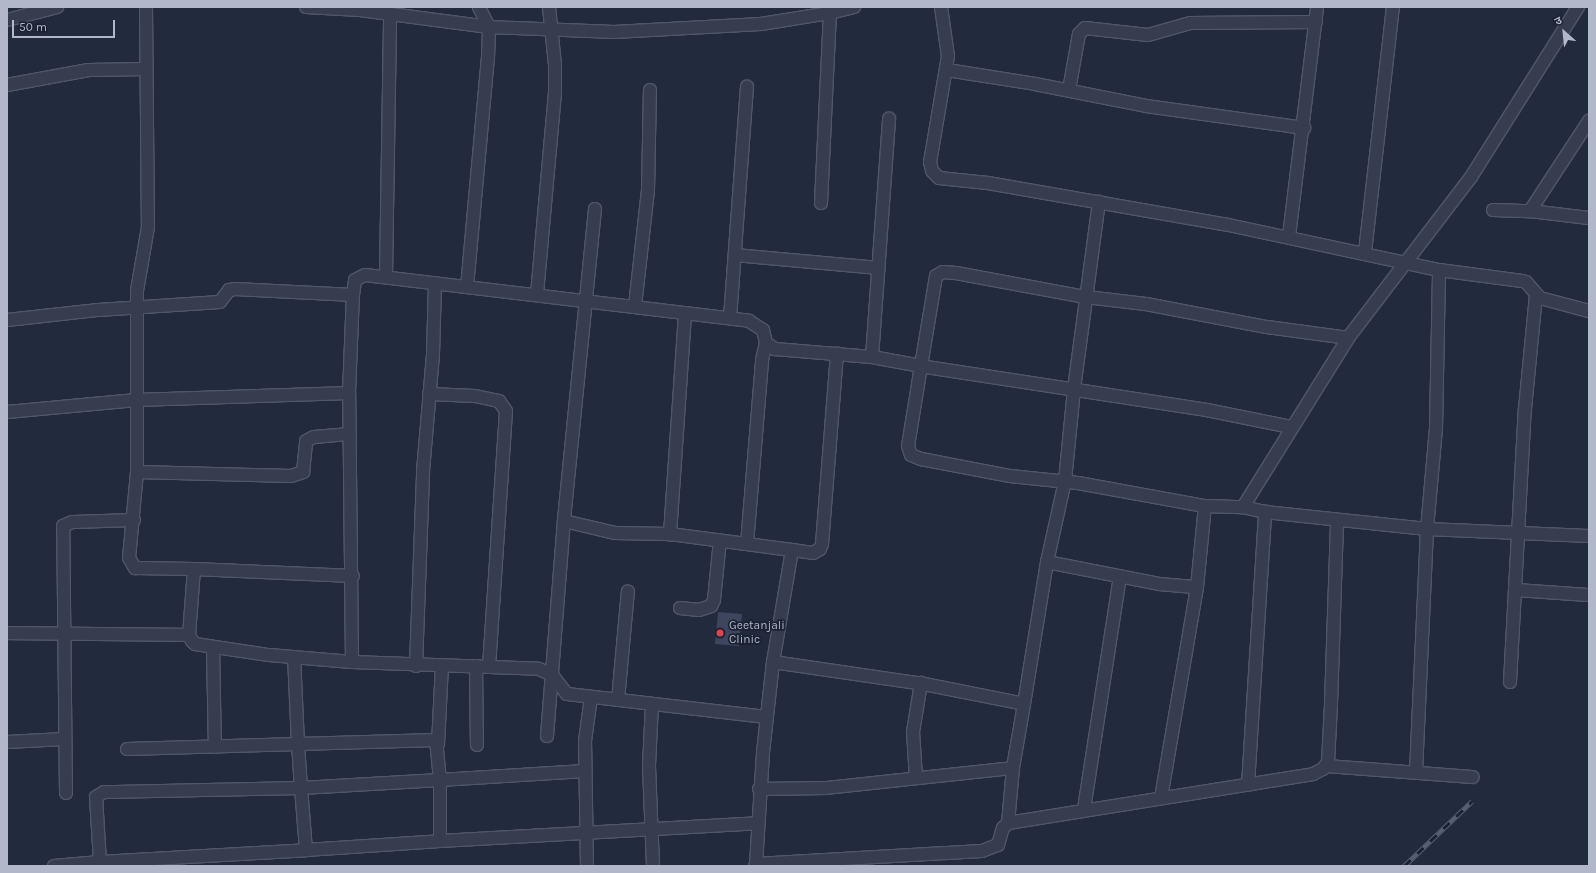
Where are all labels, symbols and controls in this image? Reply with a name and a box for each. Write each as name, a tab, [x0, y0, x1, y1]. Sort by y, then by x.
scale bar	[14, 12, 117, 38]
north arrow	[1544, 12, 1584, 52]
text: उ	[1553, 14, 1564, 28]
text: 50 m	[19, 20, 47, 34]
place label: Geetanjali Clinic	[729, 619, 785, 647]
marker: Geetanjali Clinic	[714, 627, 726, 639]

